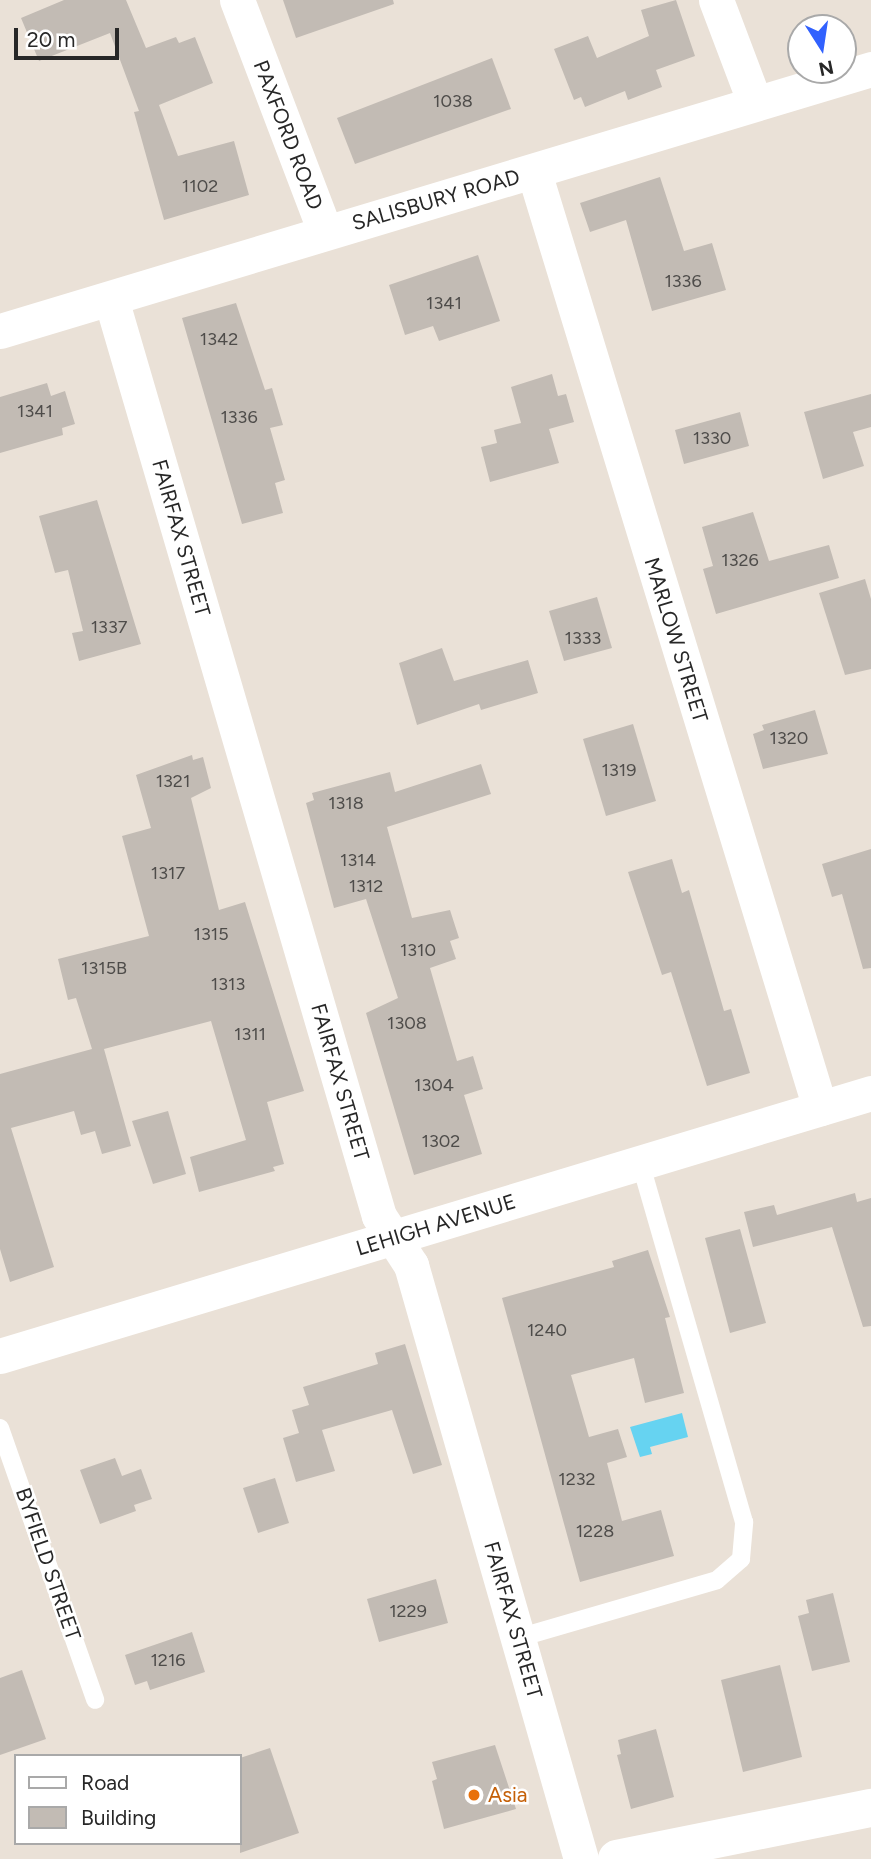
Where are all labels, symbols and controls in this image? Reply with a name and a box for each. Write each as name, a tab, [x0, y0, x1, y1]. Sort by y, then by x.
scale bar	[18, 14, 122, 58]
north arrow	[787, 14, 857, 84]
text: 20 m	[27, 27, 75, 52]
text: N	[816, 55, 836, 81]
street label: PAXFORD ROAD	[248, 57, 328, 213]
house number: 1038	[433, 90, 473, 112]
street label: SALISBURY ROAD	[349, 164, 523, 236]
house number: 1102	[182, 175, 218, 197]
house number: 1336	[664, 270, 702, 292]
house number: 1341	[426, 292, 462, 314]
house number: 1342	[200, 328, 238, 350]
house number: 1341	[17, 400, 53, 422]
house number: 1336	[220, 406, 258, 428]
house number: 1330	[693, 427, 731, 449]
street label: FAIRFAX STREET	[147, 457, 215, 619]
house number: 1326	[721, 549, 759, 571]
street label: MARLOW STREET	[639, 554, 713, 726]
house number: 1337	[91, 616, 127, 638]
house number: 1333	[565, 627, 601, 649]
house number: 1320	[770, 727, 808, 749]
house number: 1319	[602, 759, 636, 781]
house number: 1321	[156, 770, 190, 792]
house number: 1318	[328, 792, 364, 814]
house number: 1314	[340, 849, 376, 871]
house number: 1317	[151, 862, 185, 884]
house number: 1312	[349, 875, 383, 897]
house number: 1315	[193, 923, 229, 945]
house number: 1310	[400, 939, 436, 961]
house number: 1315B	[81, 957, 127, 979]
house number: 1313	[211, 973, 245, 995]
street label: FAIRFAX STREET	[306, 1001, 374, 1163]
house number: 1308	[387, 1012, 427, 1034]
house number: 1311	[234, 1023, 266, 1045]
house number: 1304	[414, 1074, 454, 1096]
house number: 1302	[422, 1130, 460, 1152]
street label: LEHIGH AVENUE	[353, 1189, 519, 1261]
house number: 1240	[527, 1319, 567, 1341]
house number: 1232	[558, 1468, 596, 1490]
street label: BYFIELD STREET	[10, 1484, 86, 1644]
house number: 1228	[576, 1520, 614, 1542]
street label: FAIRFAX STREET	[479, 1539, 547, 1701]
house number: 1229	[389, 1600, 427, 1622]
house number: 1216	[150, 1649, 186, 1671]
legend	[14, 1754, 242, 1845]
text: Road	[81, 1770, 129, 1795]
place label: Asia	[488, 1782, 528, 1808]
marker: Asia	[466, 1787, 482, 1803]
text: Building	[81, 1805, 156, 1830]

